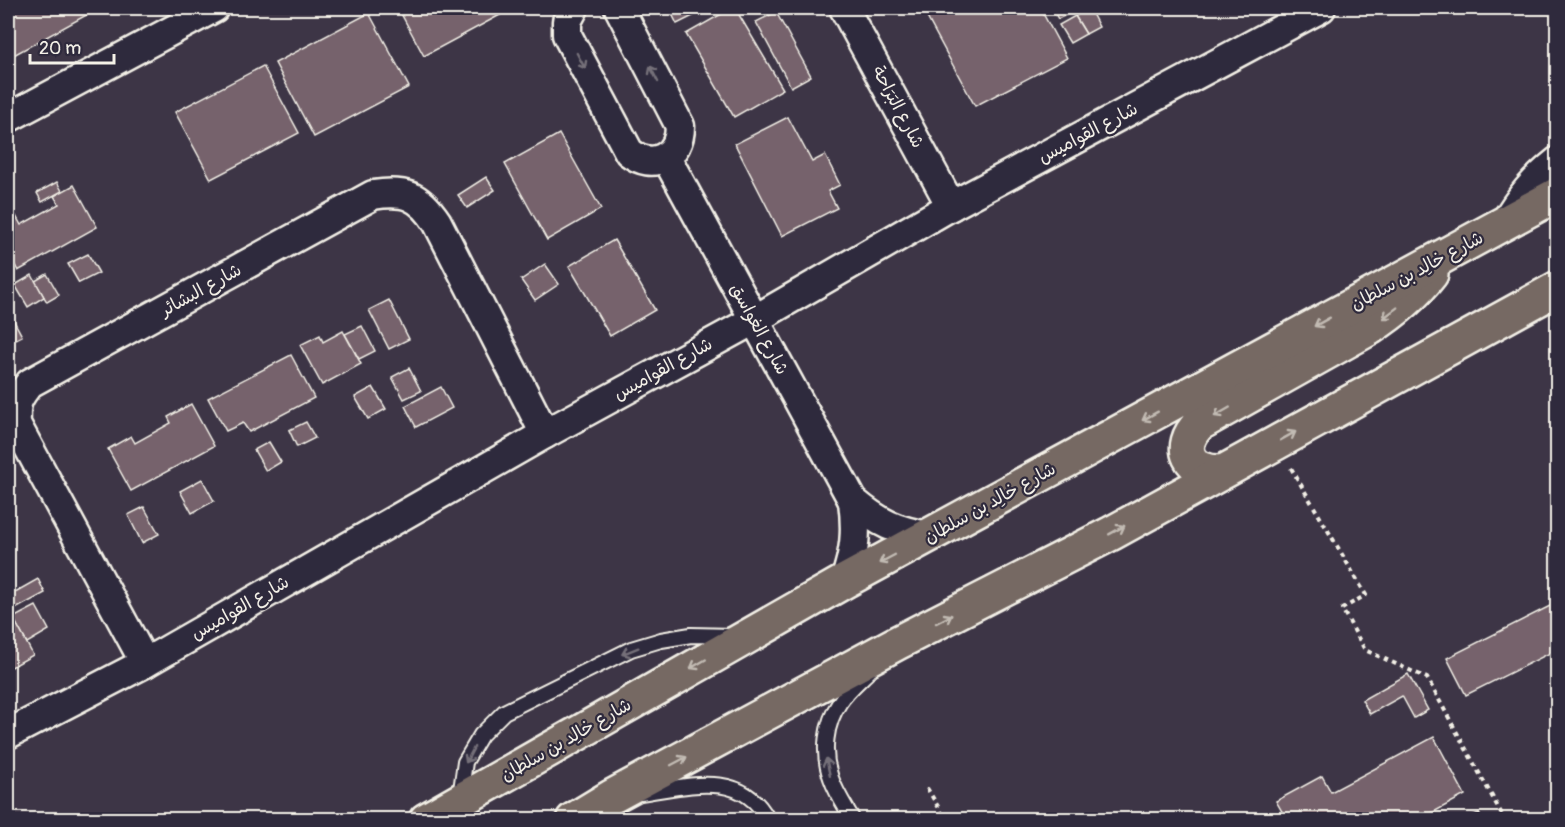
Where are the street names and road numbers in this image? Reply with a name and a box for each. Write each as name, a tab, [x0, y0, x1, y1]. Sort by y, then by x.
street label: شارع البَرَاحة	[867, 62, 929, 152]
street label: شارع القواميس	[1034, 97, 1142, 169]
street label: شارع خالِد بن سلطان	[1347, 226, 1487, 316]
street label: شارع البشائر	[155, 258, 246, 323]
street label: شارع الغواسق	[724, 279, 794, 379]
street label: شارع القواميس	[609, 332, 717, 406]
street label: شارع خالِد بن سلطان	[920, 457, 1060, 549]
street label: شارع القواميس	[187, 571, 293, 645]
street label: شارع خالِد بن سلطان	[497, 693, 635, 787]

